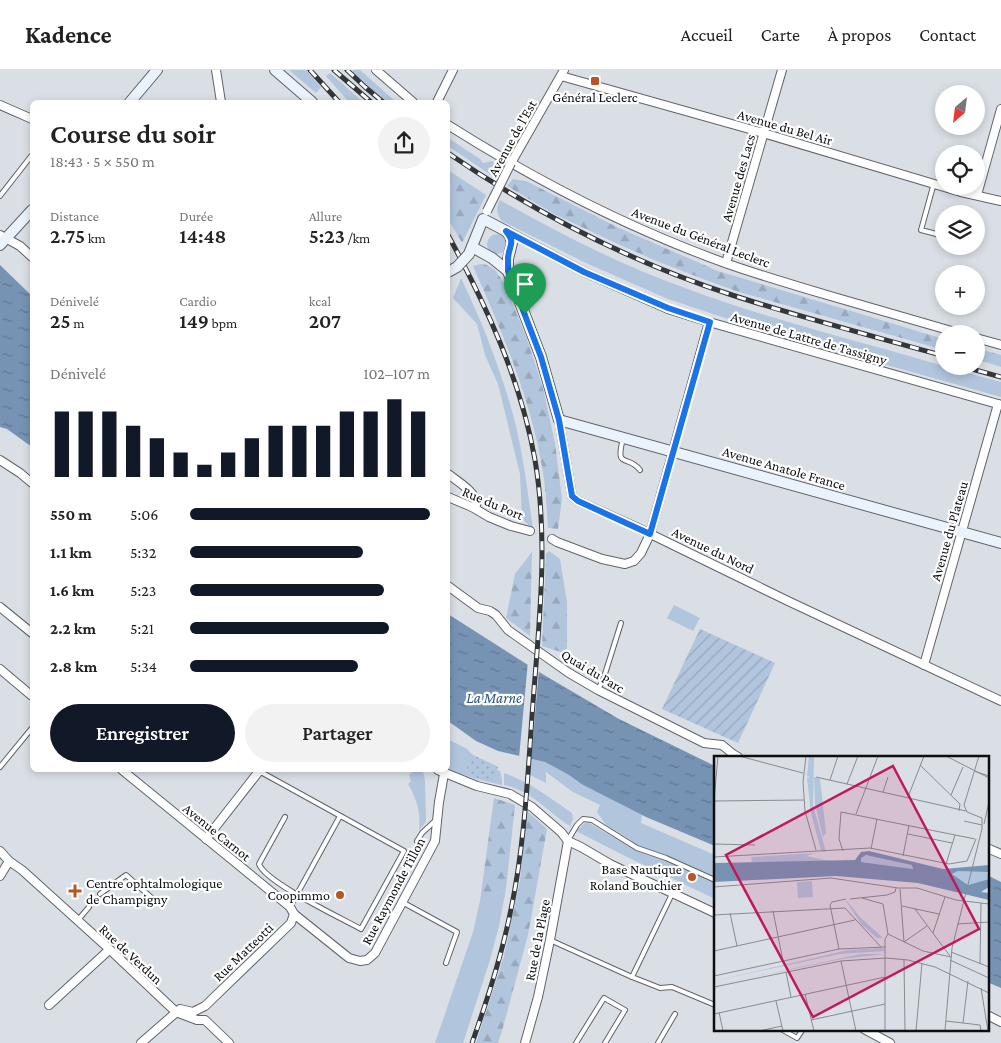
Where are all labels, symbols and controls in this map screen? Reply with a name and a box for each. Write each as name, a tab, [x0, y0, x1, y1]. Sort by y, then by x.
text: Kadence	[25, 21, 112, 48]
text: Accueil	[681, 25, 733, 45]
text: Carte	[761, 25, 800, 45]
text: À propos	[828, 25, 891, 45]
text: Contact	[919, 25, 976, 45]
marker: Général Leclerc	[589, 75, 601, 87]
north arrow	[935, 85, 985, 135]
map controls	[935, 85, 985, 375]
place label: Général Leclerc	[552, 89, 638, 105]
street label: Avenue de l'Est	[484, 97, 540, 179]
street label: Avenue du Bel Air	[736, 106, 834, 148]
button: share	[378, 117, 430, 169]
text: Course du soir	[50, 118, 216, 149]
street label: Avenue des Lacs	[718, 132, 758, 224]
button: locate	[935, 145, 985, 195]
text: 18:43 · 5 × 550 m	[50, 153, 155, 170]
street label: Avenue du Général Leclerc	[630, 203, 772, 271]
button: layers	[935, 205, 985, 255]
text: Distance	[50, 208, 99, 224]
text: Durée	[179, 208, 213, 224]
text: Allure	[309, 208, 342, 224]
text: 2.75	[50, 224, 85, 248]
text: 14:48	[179, 224, 226, 248]
text: 5:23	[309, 224, 345, 248]
text: km	[85, 230, 106, 246]
text: /km	[345, 230, 370, 246]
pin	[504, 263, 546, 314]
button: +	[935, 265, 985, 315]
icon: arrive	[511, 270, 539, 298]
text: Dénivelé	[50, 293, 99, 309]
text: Cardio	[179, 293, 217, 309]
text: kcal	[309, 293, 331, 309]
street label: Avenue de Lattre de Tassigny	[729, 308, 889, 368]
text: 25	[50, 309, 71, 333]
text: 149	[179, 309, 209, 333]
text: 207	[309, 309, 341, 333]
text: m	[71, 315, 84, 331]
text: bpm	[209, 315, 237, 331]
button: −	[935, 325, 985, 375]
text: Dénivelé	[50, 365, 106, 382]
text: 102–107 m	[363, 365, 430, 382]
street label: Avenue Anatole France	[721, 443, 847, 493]
street label: Avenue du Plateau	[927, 479, 971, 583]
street label: Rue du Port	[460, 483, 526, 523]
text: 550 m	[50, 506, 92, 523]
text: 5:06	[130, 506, 158, 523]
street label: Avenue du Nord	[669, 523, 757, 577]
text: 1.1 km	[50, 544, 92, 561]
text: 5:32	[130, 544, 156, 561]
text: 1.6 km	[50, 582, 94, 599]
text: 5:23	[130, 582, 156, 599]
text: 2.2 km	[50, 620, 96, 637]
text: 5:21	[130, 620, 154, 637]
street label: Quai du Parc	[559, 646, 628, 696]
text: 2.8 km	[50, 658, 97, 675]
text: 5:34	[130, 658, 157, 675]
water label: La Marne	[466, 690, 522, 706]
button: Enregistrer	[50, 704, 235, 762]
button: Partager	[245, 704, 430, 762]
inset map	[714, 756, 988, 1030]
street label: Avenue Carnot	[180, 800, 254, 864]
street label: Rue Raymonde Tillon	[358, 834, 428, 947]
place label: Base Nautique Roland Bouchier	[590, 861, 682, 893]
marker: Base Nautique Roland Bouchier	[686, 871, 698, 883]
place label: Centre ophtalmologique de Champigny	[86, 875, 222, 907]
marker: Centre ophtalmologique de Champigny	[68, 884, 82, 898]
place label: Coopimmo	[267, 887, 330, 903]
marker: Coopimmo	[334, 889, 346, 901]
street label: Rue de la Plage	[521, 898, 553, 982]
street label: Rue Matteotti	[210, 919, 277, 985]
street label: Rue de Verdun	[96, 921, 166, 988]

